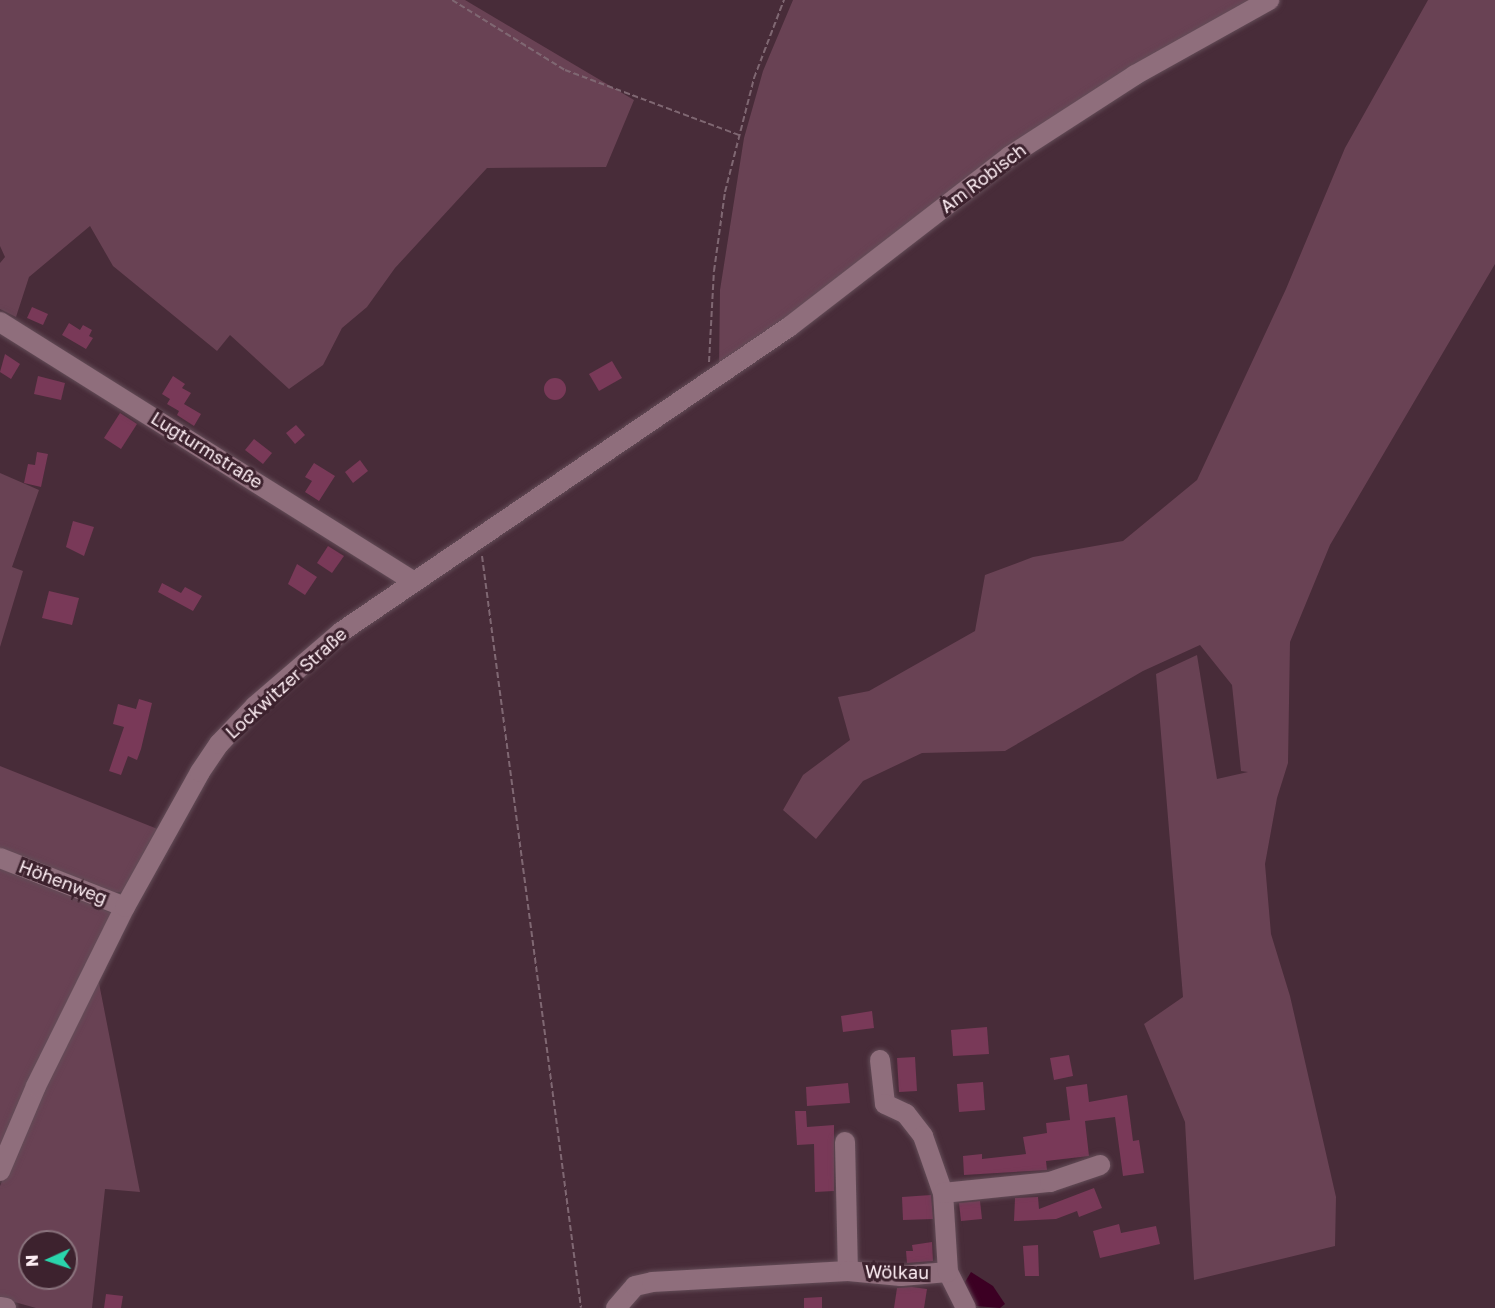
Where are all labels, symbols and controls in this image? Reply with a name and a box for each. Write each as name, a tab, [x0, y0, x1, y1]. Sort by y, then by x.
street label: Am Robisch	[936, 139, 1030, 217]
street label: Lugturmstraße	[147, 407, 267, 493]
street label: Lockwitzer Straße	[221, 623, 351, 743]
street label: Höhenweg	[16, 855, 110, 909]
north arrow	[18, 1230, 78, 1290]
text: N	[22, 1254, 42, 1267]
street label: Wölkau	[865, 1261, 929, 1283]

